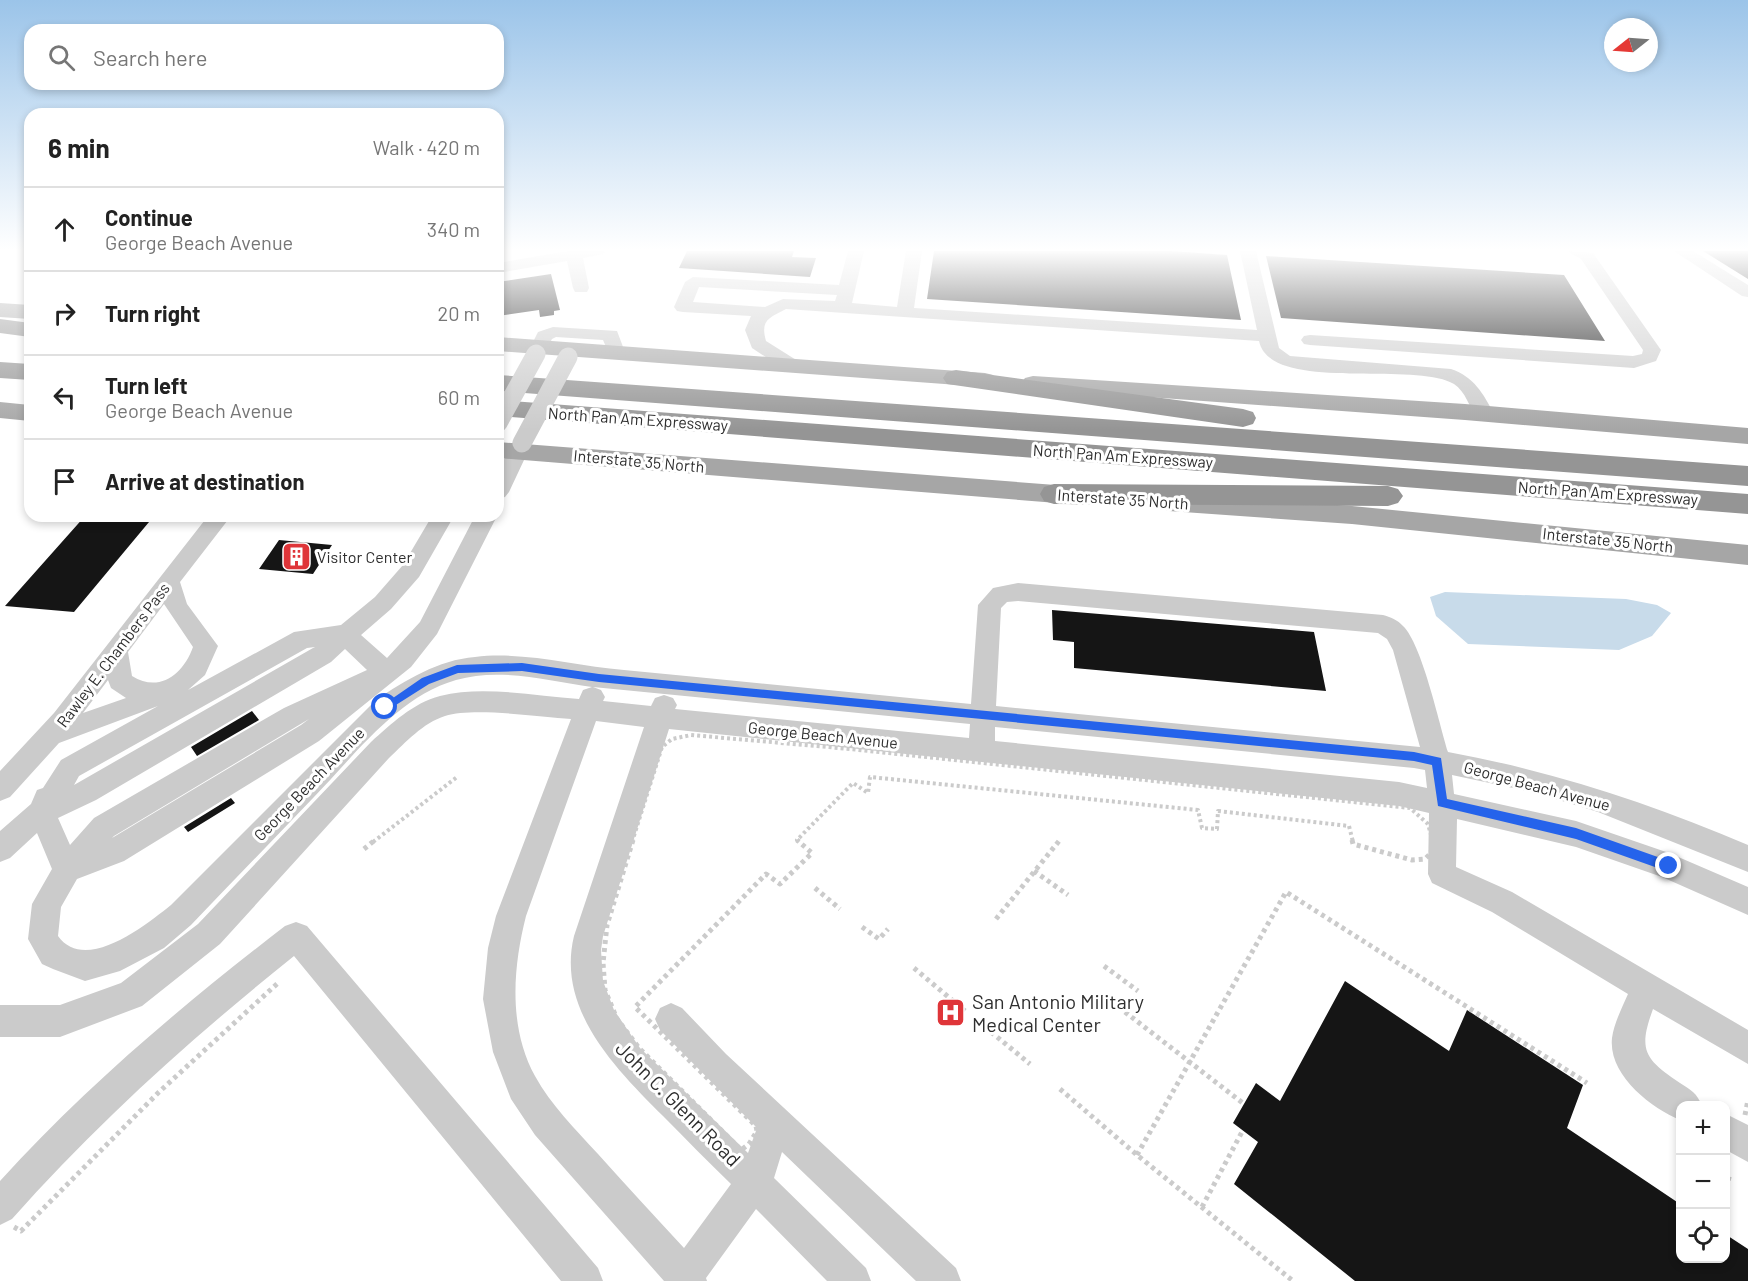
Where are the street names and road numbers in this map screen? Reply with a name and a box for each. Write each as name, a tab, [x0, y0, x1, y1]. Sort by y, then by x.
street label: North Pan Am Expressway	[547, 403, 729, 434]
street label: North Pan Am Expressway	[1032, 440, 1214, 471]
street label: Interstate 35 North	[573, 445, 705, 476]
street label: North Pan Am Expressway	[1517, 477, 1699, 508]
street label: Interstate 35 North	[1057, 484, 1189, 513]
street label: Interstate 35 North	[1542, 523, 1674, 556]
street label: Rawley E. Chambers Pass	[52, 579, 173, 731]
street label: George Beach Avenue	[747, 717, 899, 752]
street label: George Beach Avenue	[249, 723, 368, 844]
street label: George Beach Avenue	[1462, 757, 1612, 814]
street label: John C. Glenn Road	[611, 1036, 746, 1171]

